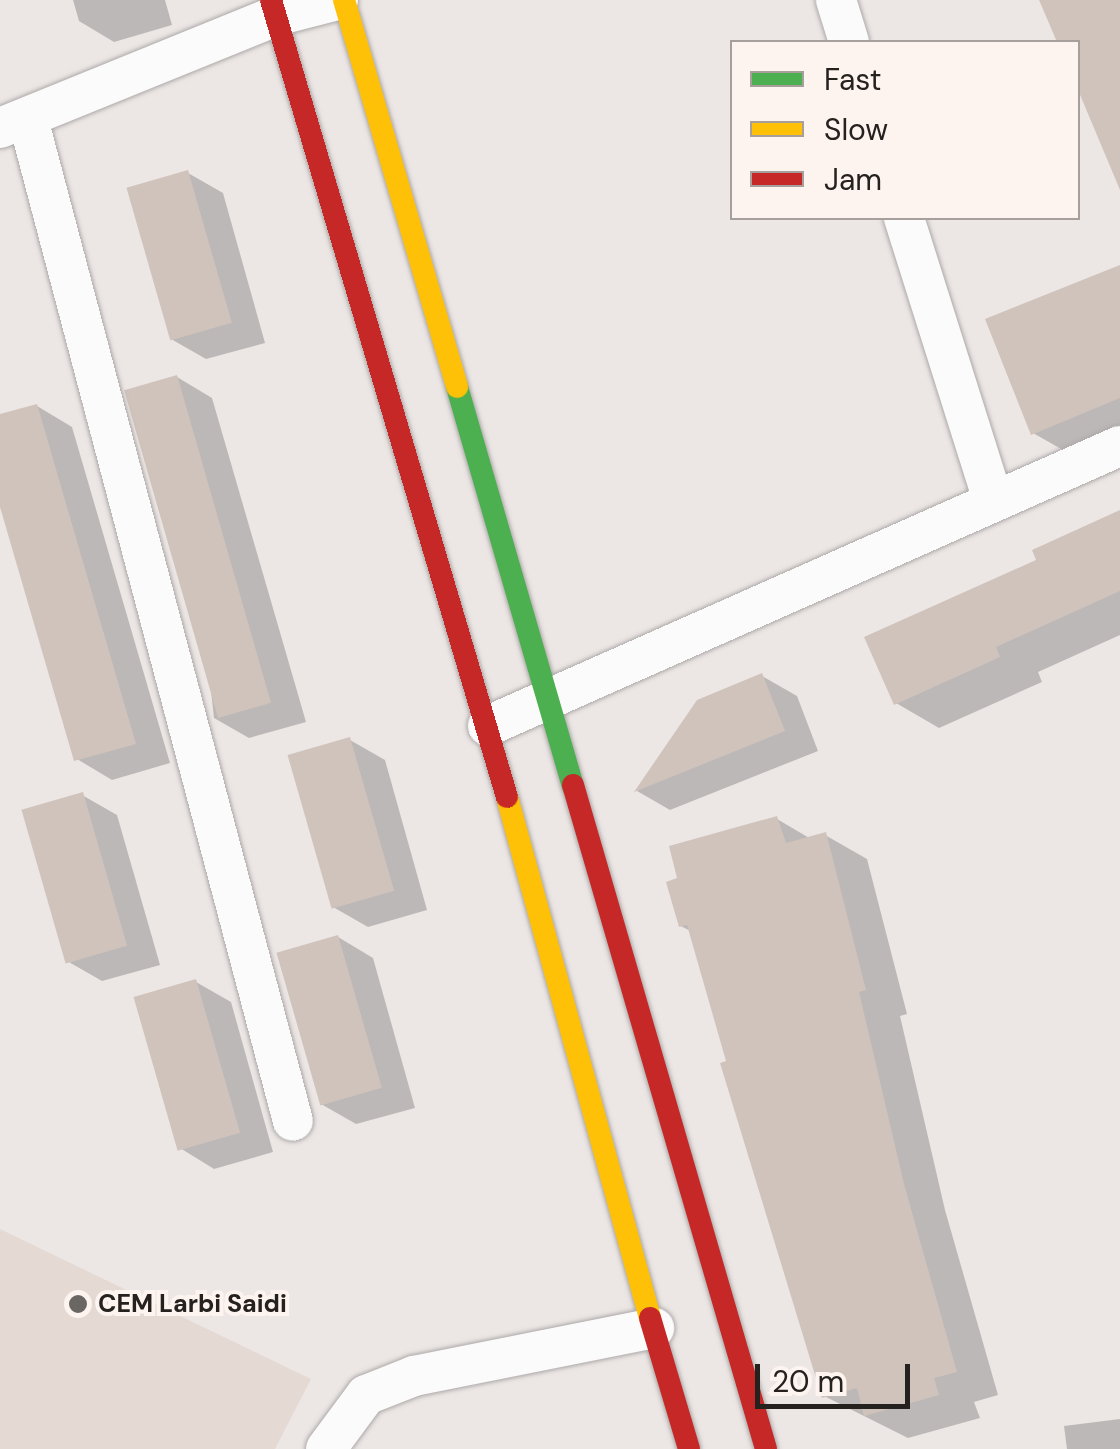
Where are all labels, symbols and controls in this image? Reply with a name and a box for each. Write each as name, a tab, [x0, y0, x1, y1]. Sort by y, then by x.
legend	[730, 40, 1080, 220]
text: Fast	[824, 60, 882, 99]
text: Slow	[824, 110, 888, 149]
text: Jam	[824, 160, 882, 199]
place label: CEM Larbi Saidi	[98, 1289, 287, 1319]
marker: CEM Larbi Saidi	[67, 1293, 89, 1315]
scale bar	[760, 1344, 915, 1406]
text: 20 m	[772, 1362, 844, 1401]

